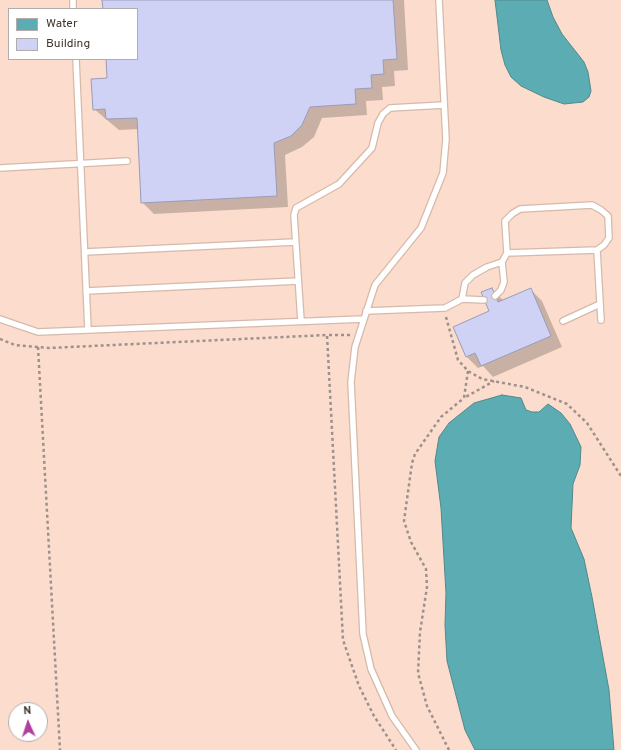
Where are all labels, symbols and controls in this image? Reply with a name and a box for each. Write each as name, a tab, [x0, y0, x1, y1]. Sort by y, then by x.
legend	[8, 8, 138, 60]
text: Water	[46, 16, 78, 32]
text: Building	[46, 36, 90, 52]
north arrow	[8, 702, 48, 742]
text: N	[23, 704, 32, 718]

